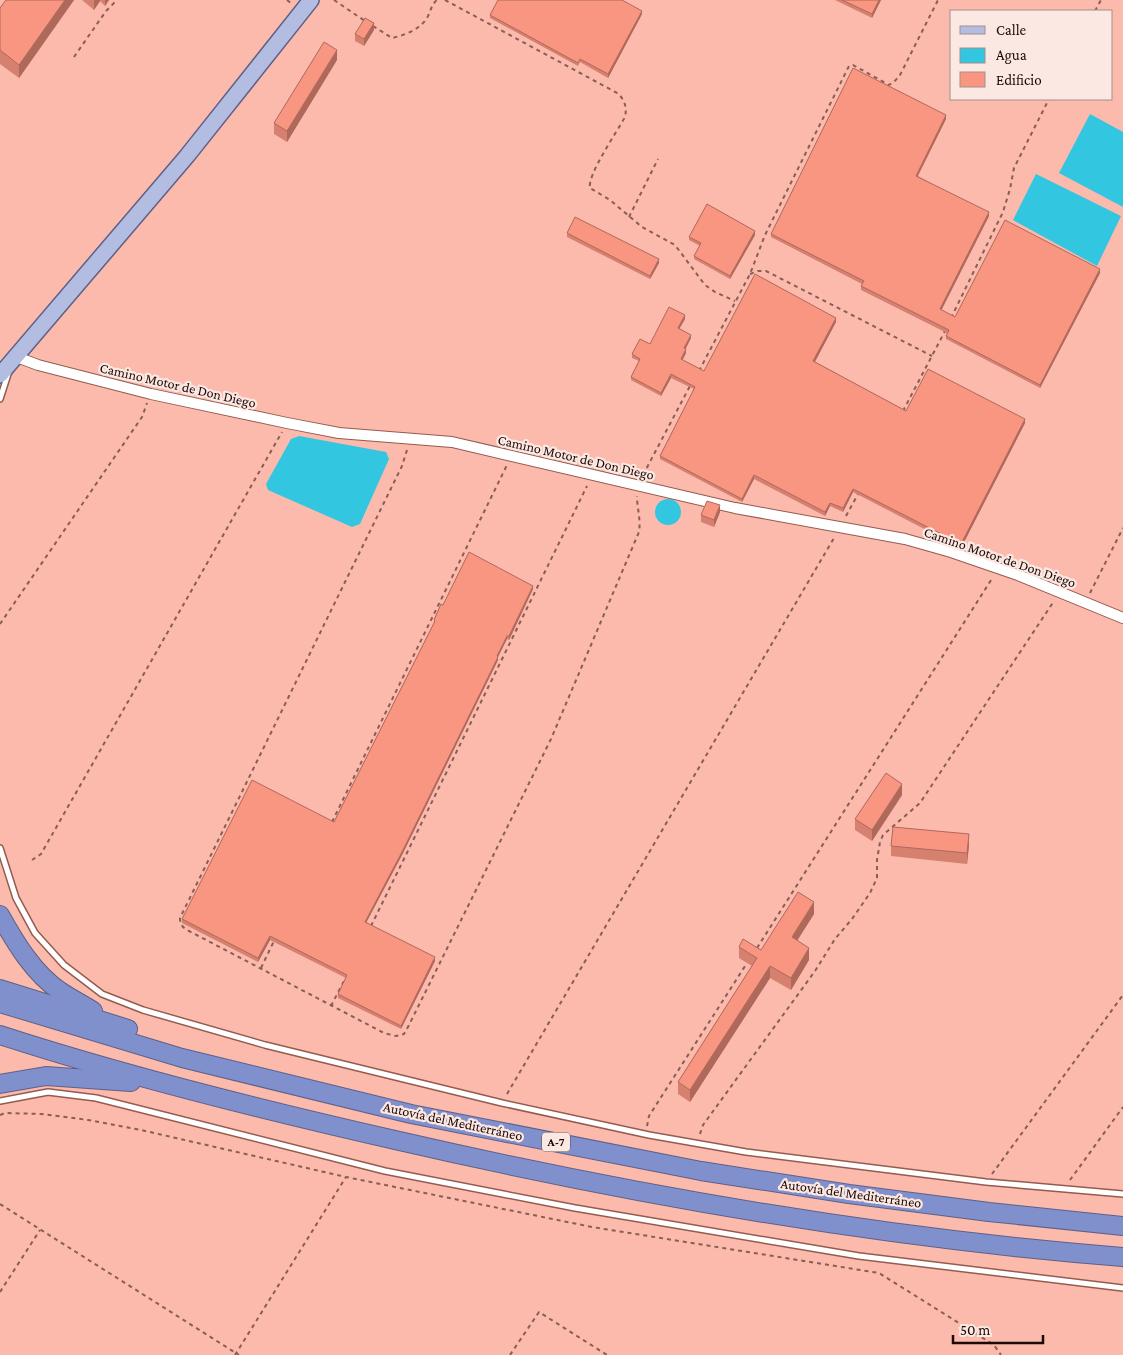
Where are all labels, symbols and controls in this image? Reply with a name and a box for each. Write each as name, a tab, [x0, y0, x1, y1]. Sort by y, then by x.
legend	[950, 10, 1113, 100]
text: Calle	[996, 22, 1027, 38]
text: Agua	[996, 47, 1027, 64]
text: Edificio	[996, 72, 1042, 88]
street label: Camino Motor de Don Diego	[98, 359, 258, 411]
street label: Camino Motor de Don Diego	[496, 431, 656, 483]
street label: Camino Motor de Don Diego	[922, 523, 1078, 591]
street label: Autovía del Mediterráneo	[382, 1098, 524, 1144]
road number: A-7	[542, 1132, 570, 1152]
street label: Autovía del Mediterráneo	[780, 1175, 922, 1211]
scale bar	[953, 1312, 1043, 1344]
text: 50 m	[960, 1322, 990, 1338]

